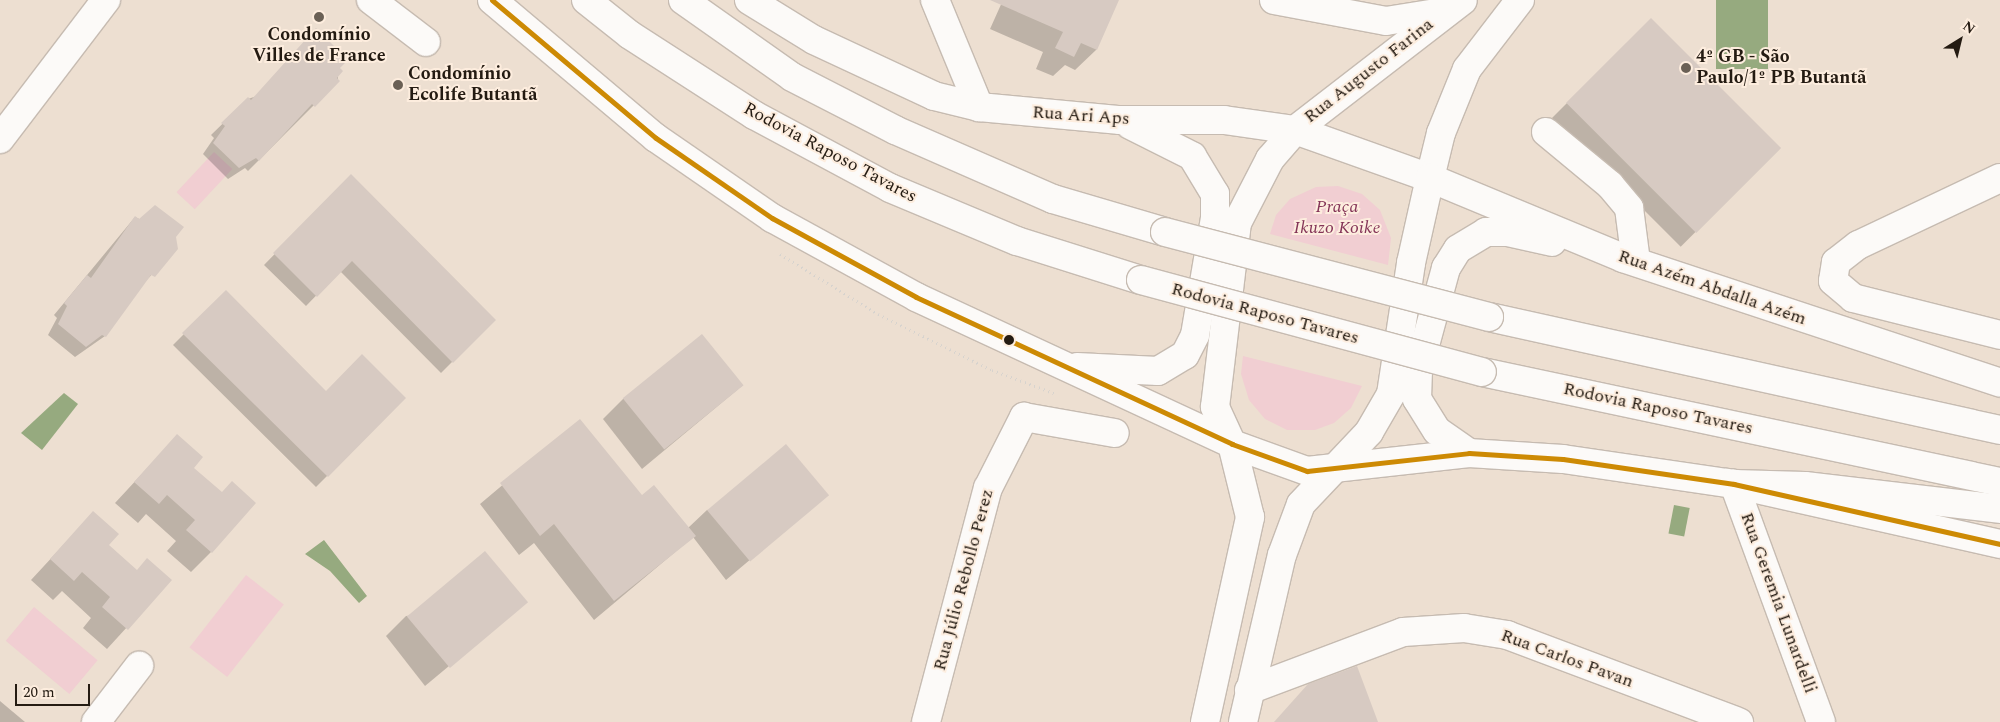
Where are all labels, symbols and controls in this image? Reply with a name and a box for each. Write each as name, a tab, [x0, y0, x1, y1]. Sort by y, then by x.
marker: Condomínio Villes de France	[313, 11, 325, 23]
street label: Rua Augusto Farina	[1300, 14, 1438, 128]
north arrow	[1935, 15, 1985, 65]
text: N	[1958, 16, 1980, 39]
place label: Condomínio Villes de France	[252, 25, 386, 68]
place label: 4º GB - São Paulo/1º PB Butantã	[1696, 47, 1867, 90]
marker: 4º GB - São Paulo/1º PB Butantã	[1680, 62, 1692, 74]
place label: Condomínio Ecolife Butantã	[408, 64, 537, 106]
marker: Condomínio Ecolife Butantã	[392, 79, 404, 91]
street label: Rodovia Raposo Tavares	[740, 98, 920, 208]
street label: Rua Ari Aps	[1032, 102, 1130, 130]
park label: Praça Ikuzo Koike	[1294, 197, 1380, 240]
street label: Rua Azém Abdalla Azém	[1615, 246, 1809, 330]
street label: Rodovia Raposo Tavares	[1169, 279, 1361, 349]
unlabelled marker	[1004, 335, 1014, 345]
street label: Rodovia Raposo Tavares	[1561, 378, 1755, 440]
street label: Rua Júlio Rebollo Perez	[929, 487, 999, 673]
street label: Rua Geremia Lunardelli	[1735, 510, 1821, 696]
street label: Rua Carlos Pavan	[1498, 625, 1636, 693]
scale bar	[18, 674, 92, 706]
text: 20 m	[23, 681, 55, 704]

